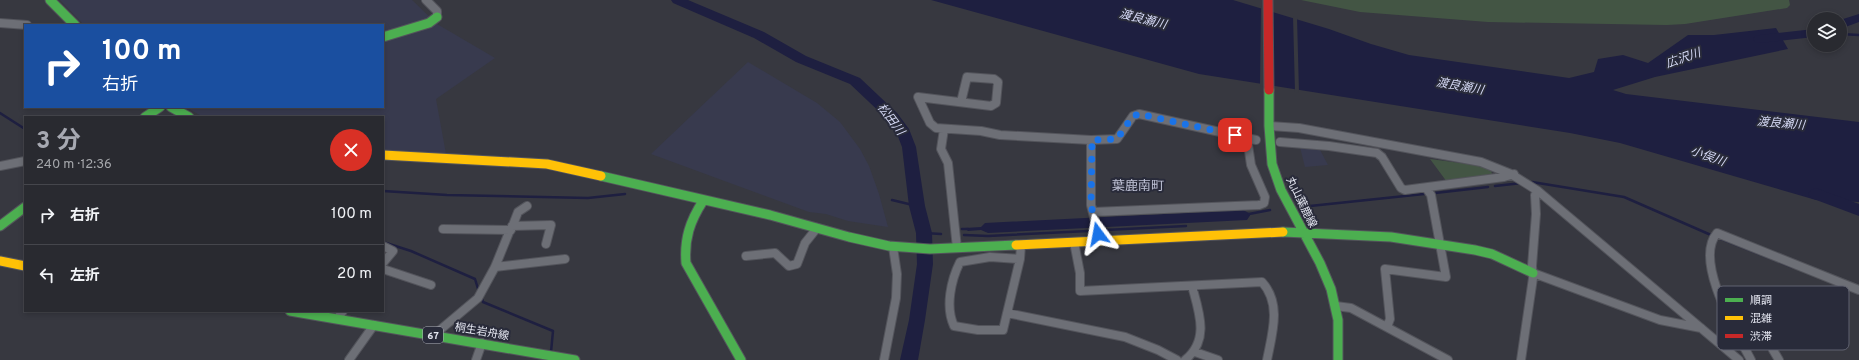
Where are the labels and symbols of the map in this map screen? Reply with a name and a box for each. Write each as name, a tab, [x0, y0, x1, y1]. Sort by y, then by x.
water label: 渡良瀬川	[1118, 6, 1170, 34]
water label: 広沢川	[1664, 45, 1705, 72]
water label: 渡良瀬川	[1435, 75, 1487, 99]
water label: 松田川	[873, 100, 909, 140]
water label: 渡良瀬川	[1756, 114, 1808, 134]
pin	[1218, 118, 1252, 152]
water label: 小俣川	[1688, 143, 1729, 171]
street label: 丸山葉鹿線	[1283, 175, 1319, 230]
district label: 葉鹿南町	[1112, 179, 1164, 195]
position arrow	[1077, 213, 1119, 255]
legend	[1717, 286, 1849, 350]
text: 順調	[1750, 294, 1772, 308]
text: 混雑	[1750, 312, 1772, 326]
street label: 桐生岩舟線	[454, 320, 510, 344]
road number: 67	[423, 327, 443, 343]
text: 渋滞	[1750, 330, 1772, 344]

